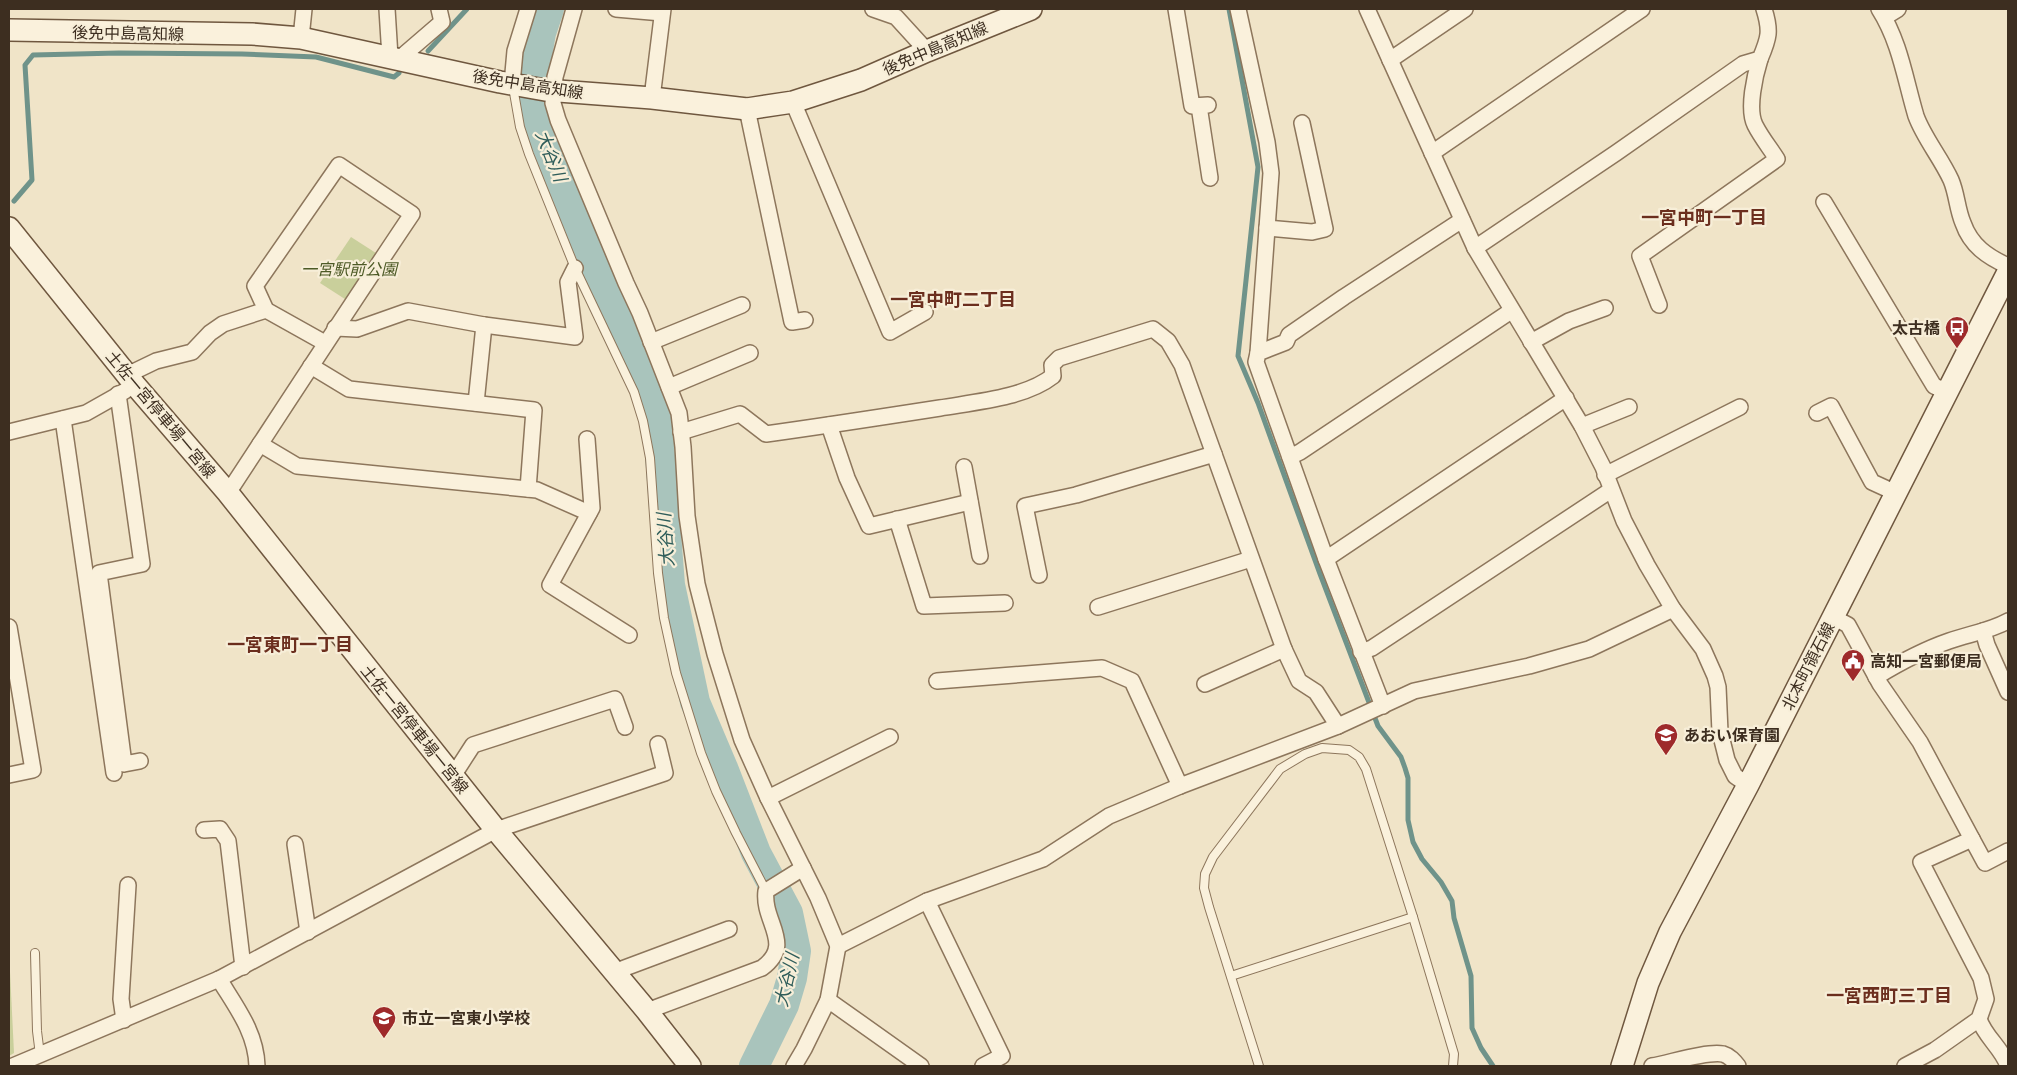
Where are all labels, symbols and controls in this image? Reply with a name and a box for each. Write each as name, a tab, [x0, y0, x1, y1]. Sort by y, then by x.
street label: 後免中島高知線	[880, 18, 990, 79]
street label: 後免中島高知線	[72, 23, 184, 44]
street label: 後免中島高知線	[471, 66, 585, 103]
water label: 大谷川	[531, 127, 572, 187]
district label: 一宮中町一丁目	[1641, 207, 1767, 229]
park label: 一宮駅前公園	[301, 260, 399, 279]
district label: 一宮中町二丁目	[890, 289, 1016, 311]
bus stop icon: 太古橋	[1944, 315, 1970, 349]
place label: 太古橋	[1892, 319, 1940, 338]
street label: 土佐一宮停車場一宮線	[102, 347, 219, 482]
water label: 大谷川	[653, 510, 679, 568]
street label: 北本町領石線	[1778, 619, 1839, 713]
district label: 一宮東町一丁目	[227, 634, 353, 656]
public building icon: 高知一宮郵便局	[1840, 648, 1866, 682]
place label: 高知一宮郵便局	[1870, 652, 1982, 671]
street label: 土佐一宮停車場一宮線	[357, 661, 472, 797]
school or university icon: あおい保育園	[1653, 722, 1679, 756]
place label: あおい保育園	[1684, 726, 1780, 745]
water label: 大谷川	[770, 949, 804, 1009]
district label: 一宮西町三丁目	[1826, 985, 1952, 1007]
school or university icon: 市立一宮東小学校	[371, 1005, 397, 1039]
place label: 市立一宮東小学校	[402, 1009, 530, 1028]

